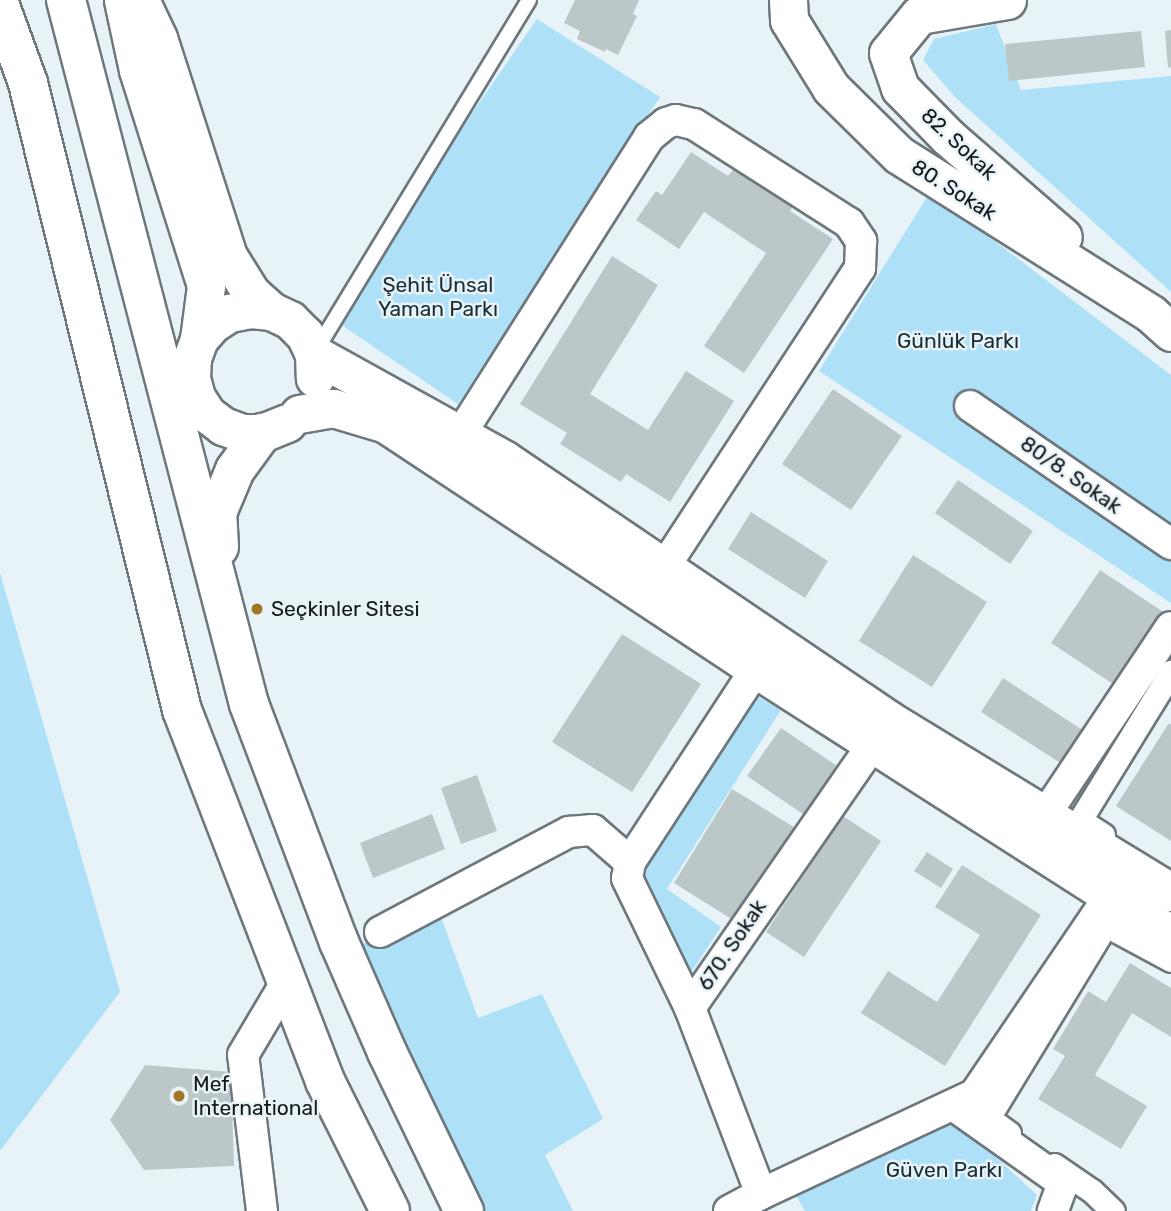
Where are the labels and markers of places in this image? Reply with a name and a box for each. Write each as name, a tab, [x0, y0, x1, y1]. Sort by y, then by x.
place label: Seçkinler Sitesi	[271, 596, 420, 622]
marker: Seçkinler Sitesi	[249, 601, 265, 617]
place label: Mef International	[193, 1071, 318, 1121]
marker: Mef International	[171, 1088, 187, 1104]

